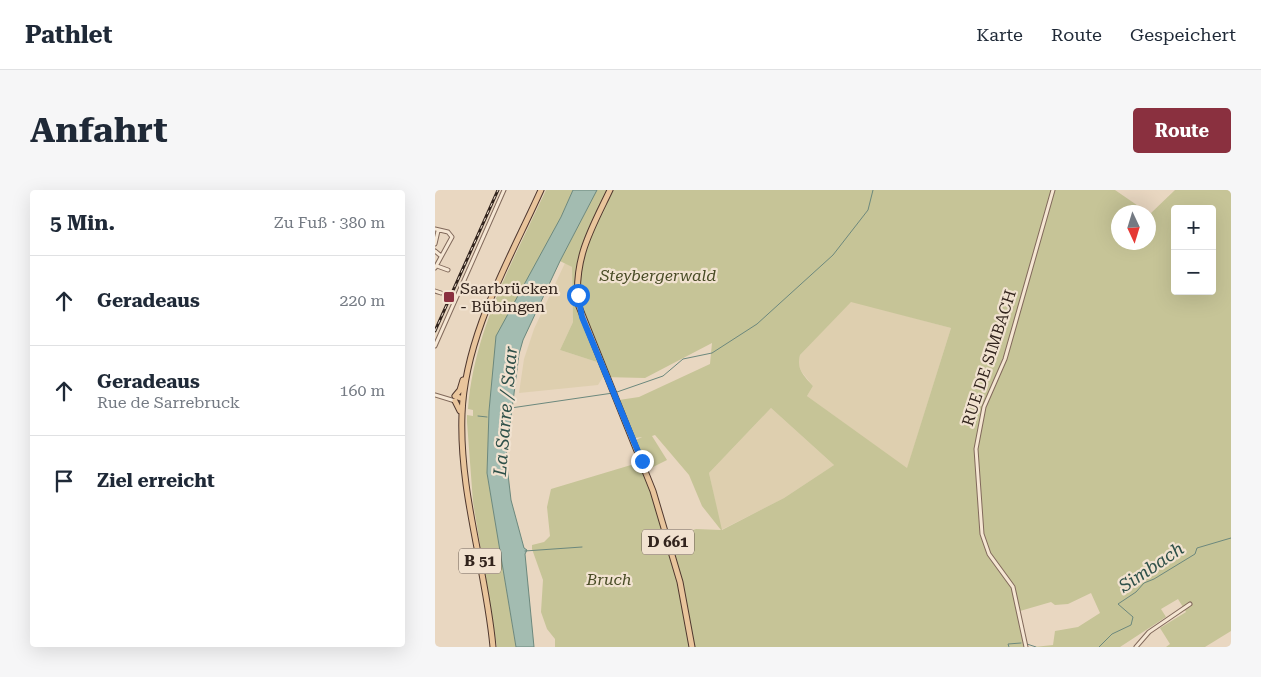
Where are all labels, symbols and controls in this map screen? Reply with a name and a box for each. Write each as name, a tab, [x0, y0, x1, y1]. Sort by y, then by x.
text: Pathlet	[25, 21, 112, 49]
text: Karte	[976, 24, 1023, 45]
text: Route	[1051, 24, 1102, 45]
text: Gespeichert	[1130, 24, 1236, 45]
button: Route	[1133, 108, 1231, 153]
text: Anfahrt	[30, 110, 168, 151]
north arrow	[1111, 205, 1156, 250]
map controls	[1171, 205, 1216, 295]
button: +	[1171, 205, 1216, 250]
text: 5 Min.	[50, 211, 115, 235]
text: Zu Fuß · 380 m	[274, 213, 385, 232]
button: −	[1171, 250, 1216, 295]
park label: Steybergerwald	[599, 266, 716, 285]
place label: Saarbrücken - Bübingen	[460, 279, 558, 316]
route start	[567, 284, 590, 307]
icon: ahead	[50, 287, 78, 315]
street label: RUE DE SIMBACH	[958, 287, 1020, 429]
text: Geradeaus	[97, 289, 200, 312]
marker: Saarbrücken - Bübingen	[442, 290, 456, 304]
text: 220 m	[339, 291, 385, 310]
water label: La Sarre / Saar	[489, 345, 521, 478]
text: Geradeaus	[97, 370, 200, 393]
icon: ahead	[50, 377, 78, 405]
text: 160 m	[339, 381, 385, 400]
text: Rue de Sarrebruck	[97, 393, 240, 412]
route end	[631, 450, 654, 473]
icon: arrive	[50, 467, 78, 495]
text: Ziel erreicht	[97, 469, 215, 492]
road number: D 661	[642, 530, 694, 554]
water label: Simbach	[1114, 538, 1188, 597]
road number: B 51	[459, 548, 501, 574]
park label: Bruch	[585, 570, 632, 589]

